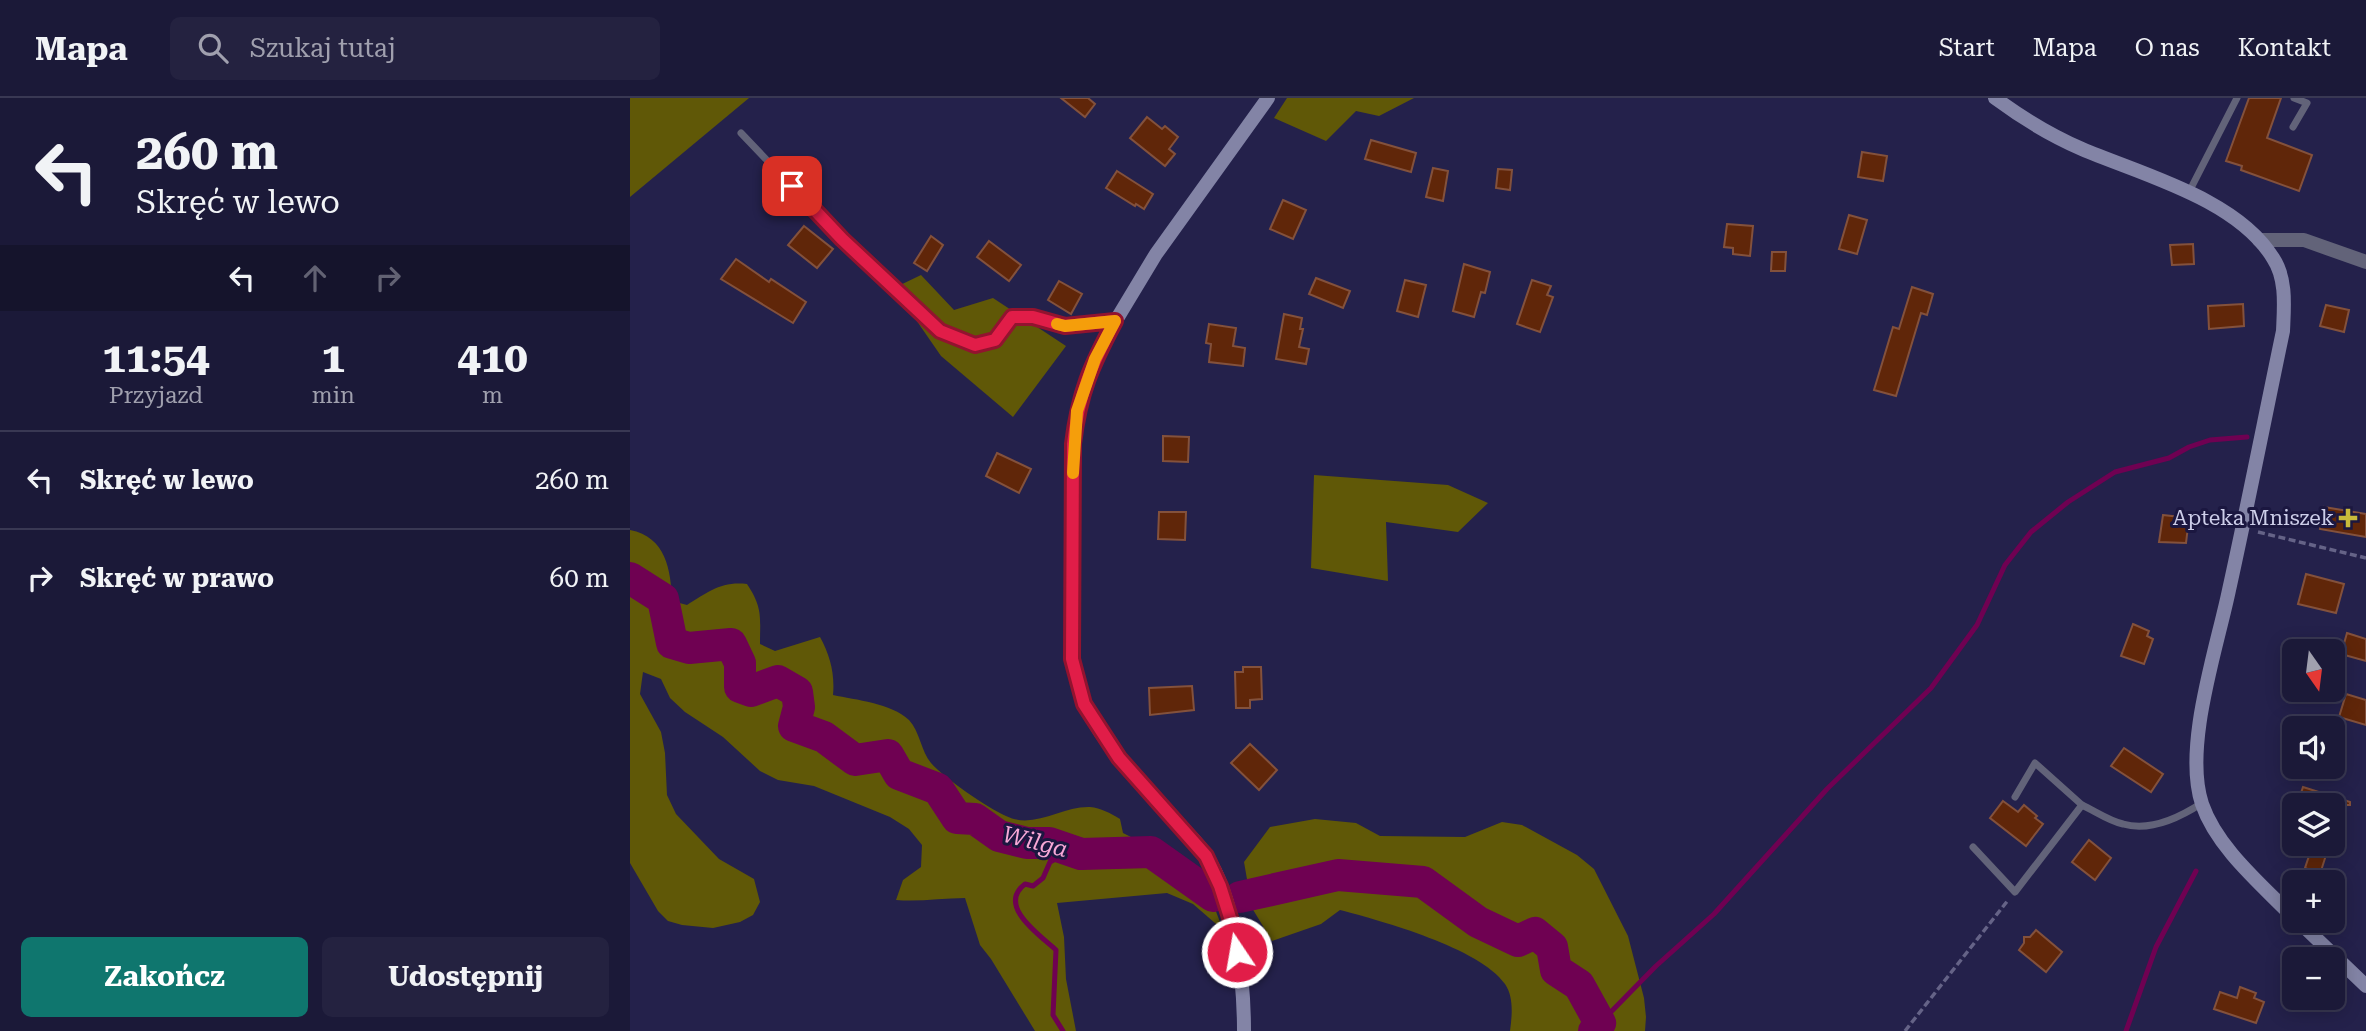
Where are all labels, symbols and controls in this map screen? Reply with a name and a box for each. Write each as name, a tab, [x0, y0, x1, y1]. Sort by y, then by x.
search box	[170, 17, 660, 80]
text: Mapa	[35, 29, 128, 68]
icon: search	[194, 29, 232, 67]
text: Szukaj tutaj	[250, 33, 396, 63]
text: Start	[1939, 34, 1995, 62]
text: Mapa	[2033, 34, 2097, 62]
text: O nas	[2135, 34, 2200, 62]
text: Kontakt	[2238, 34, 2331, 62]
text: 260 m	[136, 124, 278, 181]
icon: left	[21, 126, 112, 217]
pin	[762, 156, 822, 216]
icon: arrive	[773, 167, 811, 205]
text: Skręć w lewo	[136, 183, 340, 221]
icon: left	[223, 259, 261, 297]
icon: ahead	[296, 259, 334, 297]
icon: right	[369, 259, 407, 297]
text: 11:54	[102, 333, 209, 382]
text: 1	[322, 333, 345, 382]
text: 410	[457, 333, 528, 382]
text: Przyjazd	[109, 382, 203, 409]
text: min	[312, 382, 355, 409]
text: m	[482, 382, 503, 409]
icon: left	[21, 461, 59, 499]
text: Skręć w lewo	[80, 465, 254, 495]
text: 260 m	[535, 465, 609, 495]
place label: Apteka Mniszek	[2173, 506, 2334, 530]
marker: Apteka Mniszek	[2340, 510, 2356, 526]
icon: right	[21, 559, 59, 597]
text: Skręć w prawo	[80, 563, 274, 593]
text: 60 m	[550, 563, 609, 593]
north arrow	[2282, 639, 2345, 702]
map controls	[2282, 639, 2345, 1010]
button: sound	[2282, 716, 2345, 779]
button: layers	[2282, 793, 2345, 856]
water label: Wilga	[1000, 821, 1070, 863]
button: +	[2282, 870, 2345, 933]
position arrow	[1200, 915, 1274, 989]
button: Zakończ	[21, 937, 308, 1017]
button: Udostępnij	[322, 937, 609, 1017]
button: −	[2282, 947, 2345, 1010]

